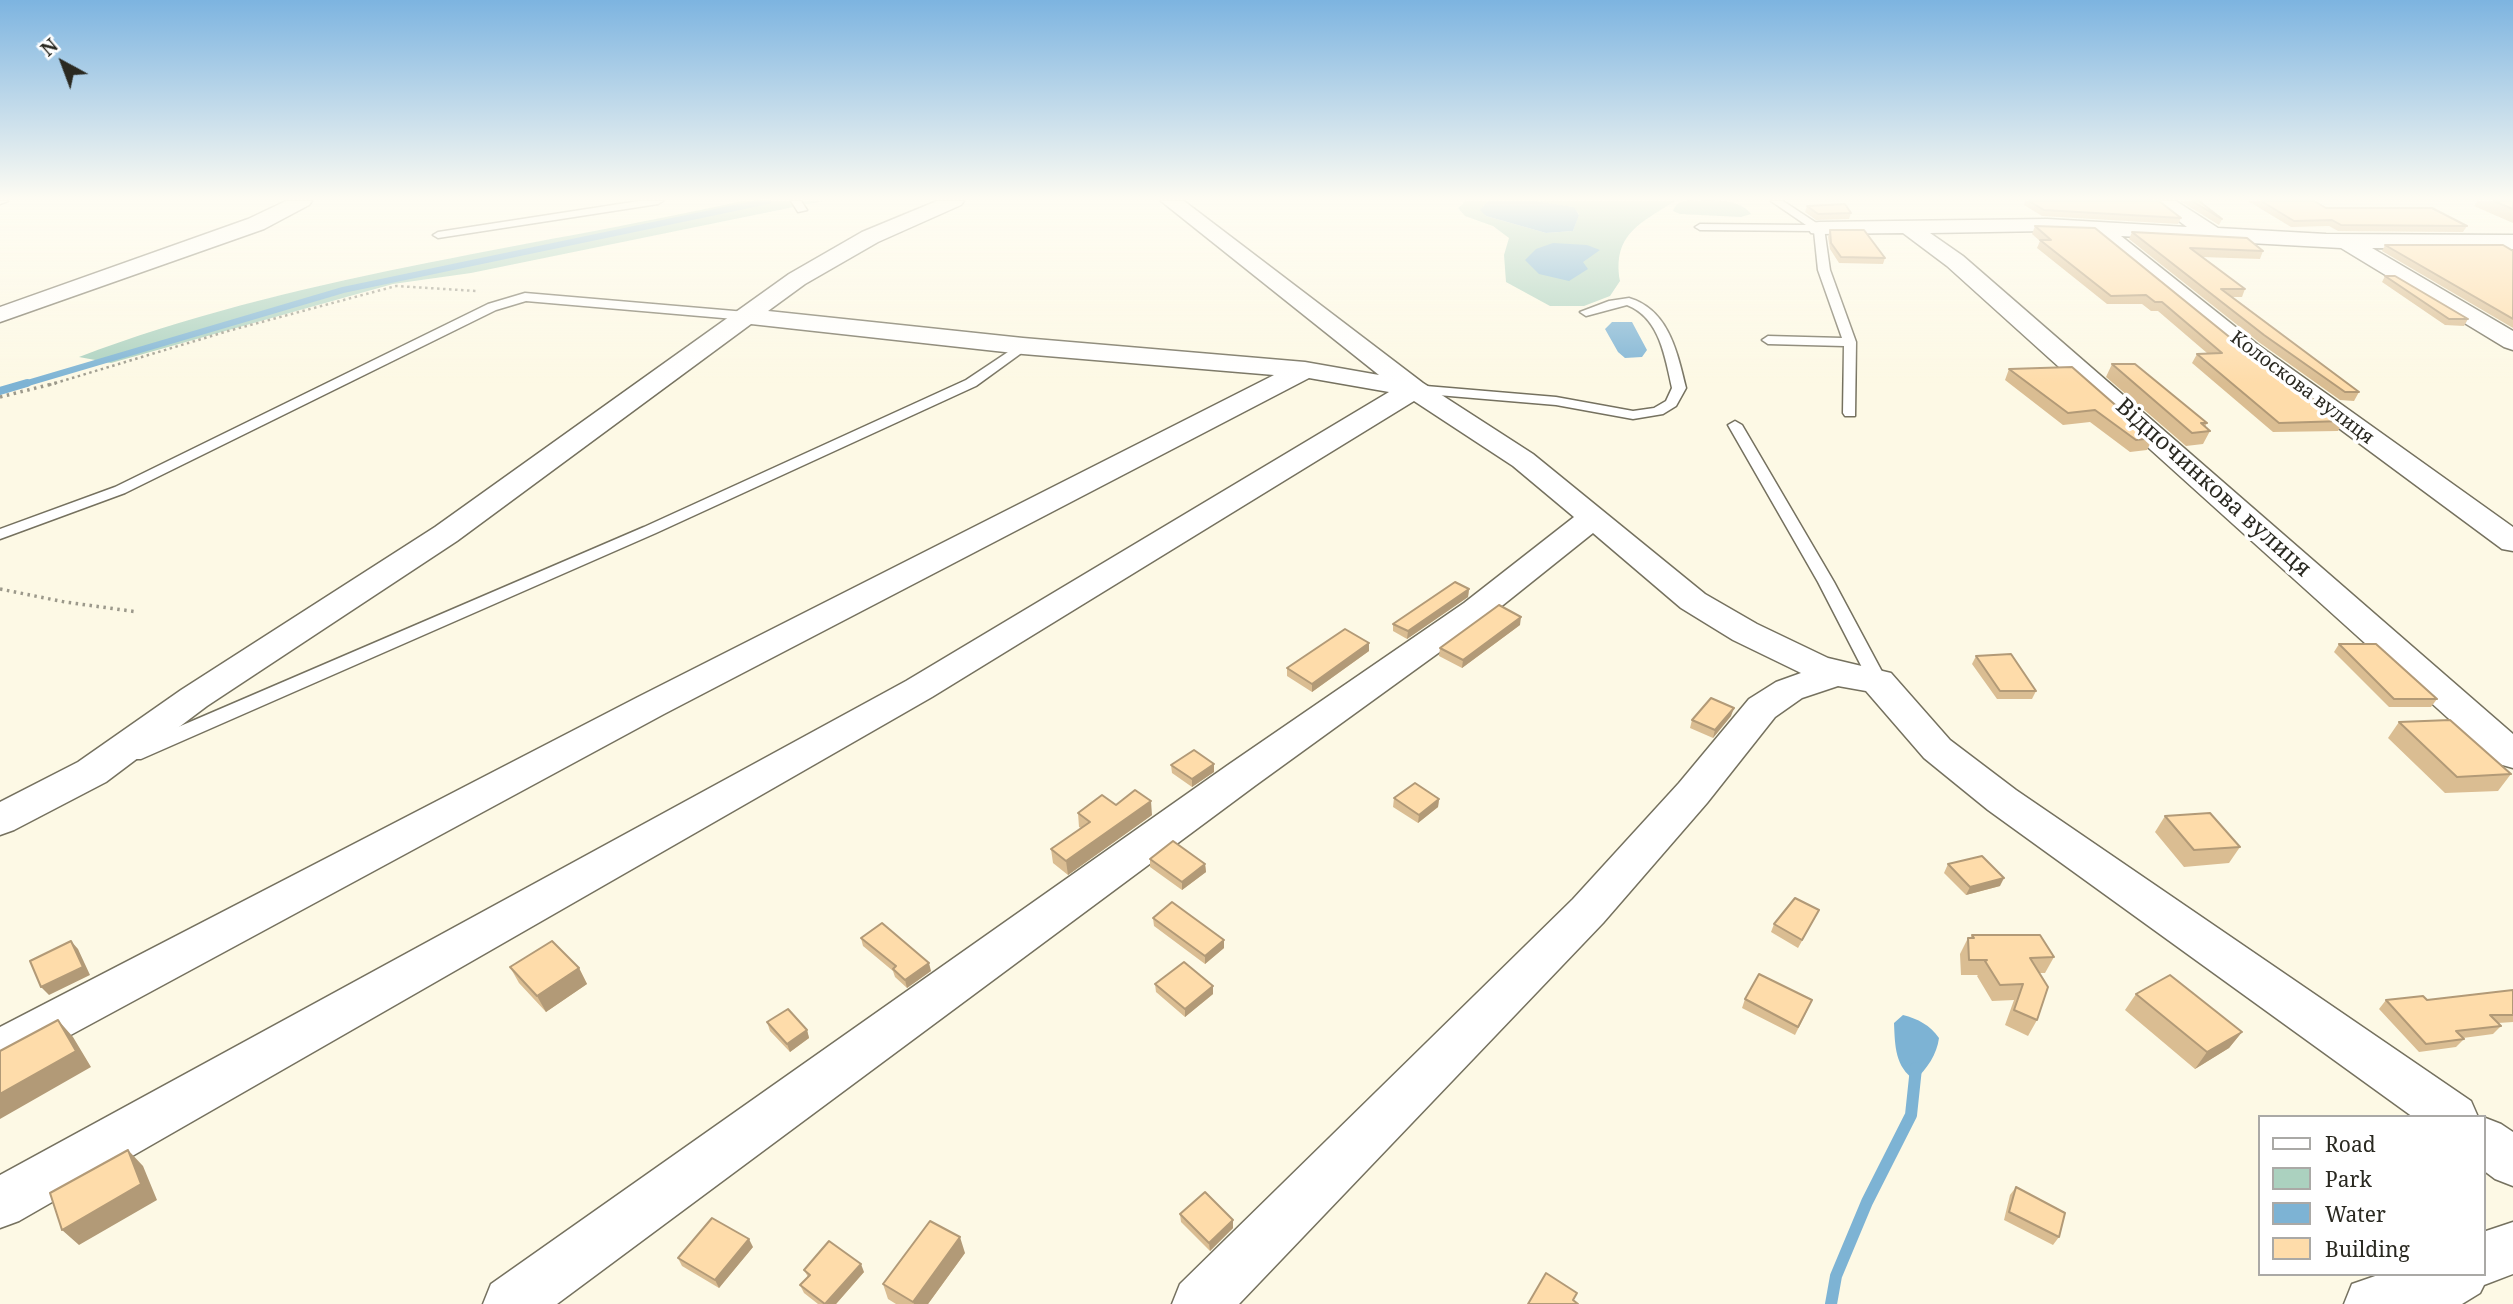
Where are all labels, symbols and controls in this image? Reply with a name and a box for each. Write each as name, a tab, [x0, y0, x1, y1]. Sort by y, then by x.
north arrow	[28, 28, 98, 98]
text: N	[35, 32, 63, 62]
street label: Колоскова вулиця	[2226, 327, 2378, 449]
street label: Відпочинкова вулиця	[2110, 393, 2316, 583]
legend	[2258, 1115, 2485, 1276]
text: Road	[2325, 1130, 2376, 1158]
text: Park	[2325, 1165, 2372, 1193]
text: Water	[2325, 1200, 2386, 1228]
text: Building	[2325, 1235, 2410, 1263]

